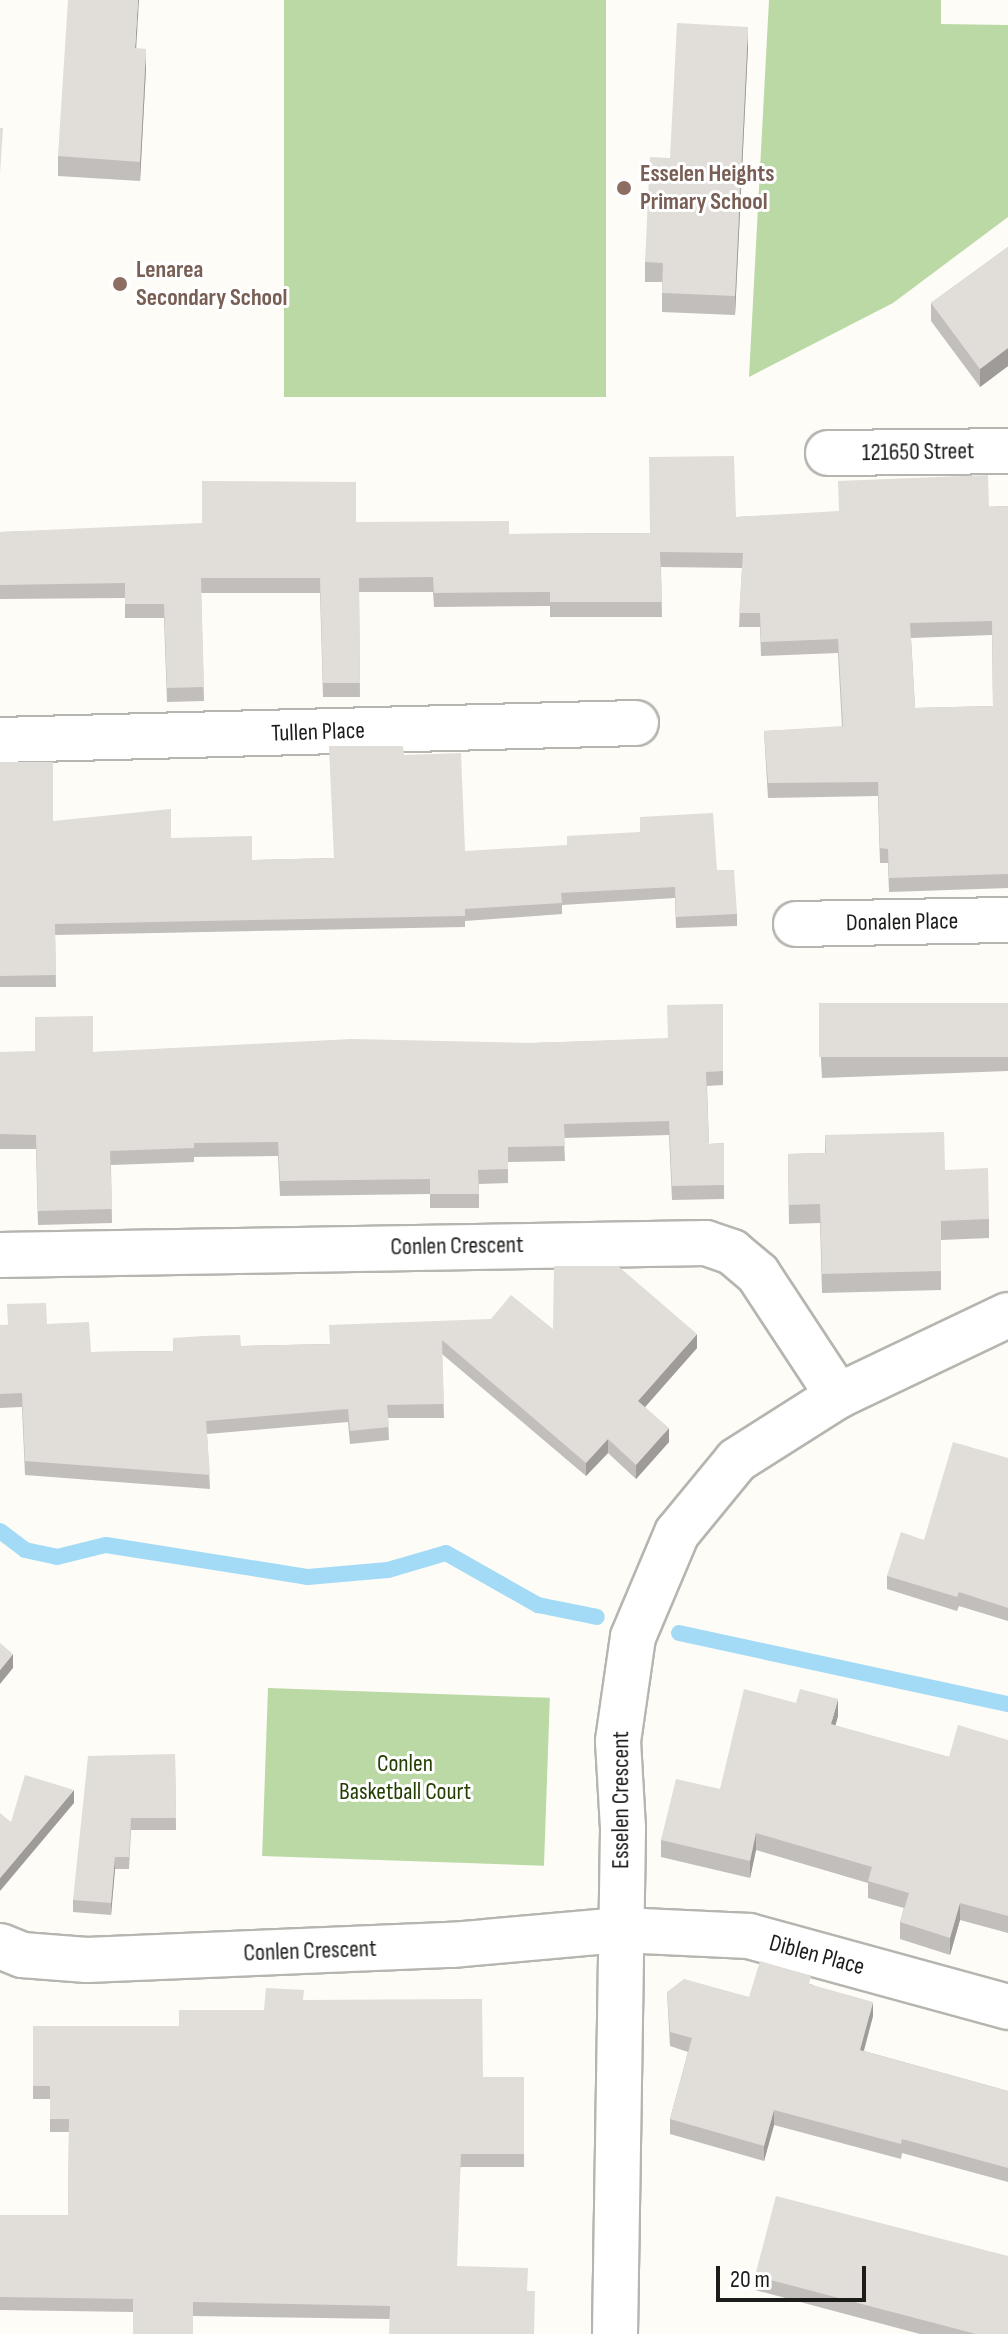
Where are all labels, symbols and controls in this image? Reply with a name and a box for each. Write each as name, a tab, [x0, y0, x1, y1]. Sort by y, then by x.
place label: Esselen Heights Primary School	[640, 160, 774, 216]
marker: Esselen Heights Primary School	[615, 179, 633, 197]
place label: Lenarea Secondary School	[136, 256, 287, 312]
marker: Lenarea Secondary School	[111, 275, 129, 293]
street label: 121650 Street	[862, 437, 974, 467]
street label: Tullen Place	[271, 716, 365, 748]
street label: Donalen Place	[846, 907, 958, 937]
street label: Conlen Crescent	[390, 1230, 524, 1262]
street label: Esselen Crescent	[607, 1731, 635, 1869]
park label: Conlen Basketball Court	[339, 1750, 471, 1806]
street label: Diblen Place	[766, 1928, 868, 1982]
street label: Conlen Crescent	[243, 1934, 377, 1968]
scale bar	[720, 2250, 870, 2300]
text: 20 m	[730, 2265, 770, 2294]

